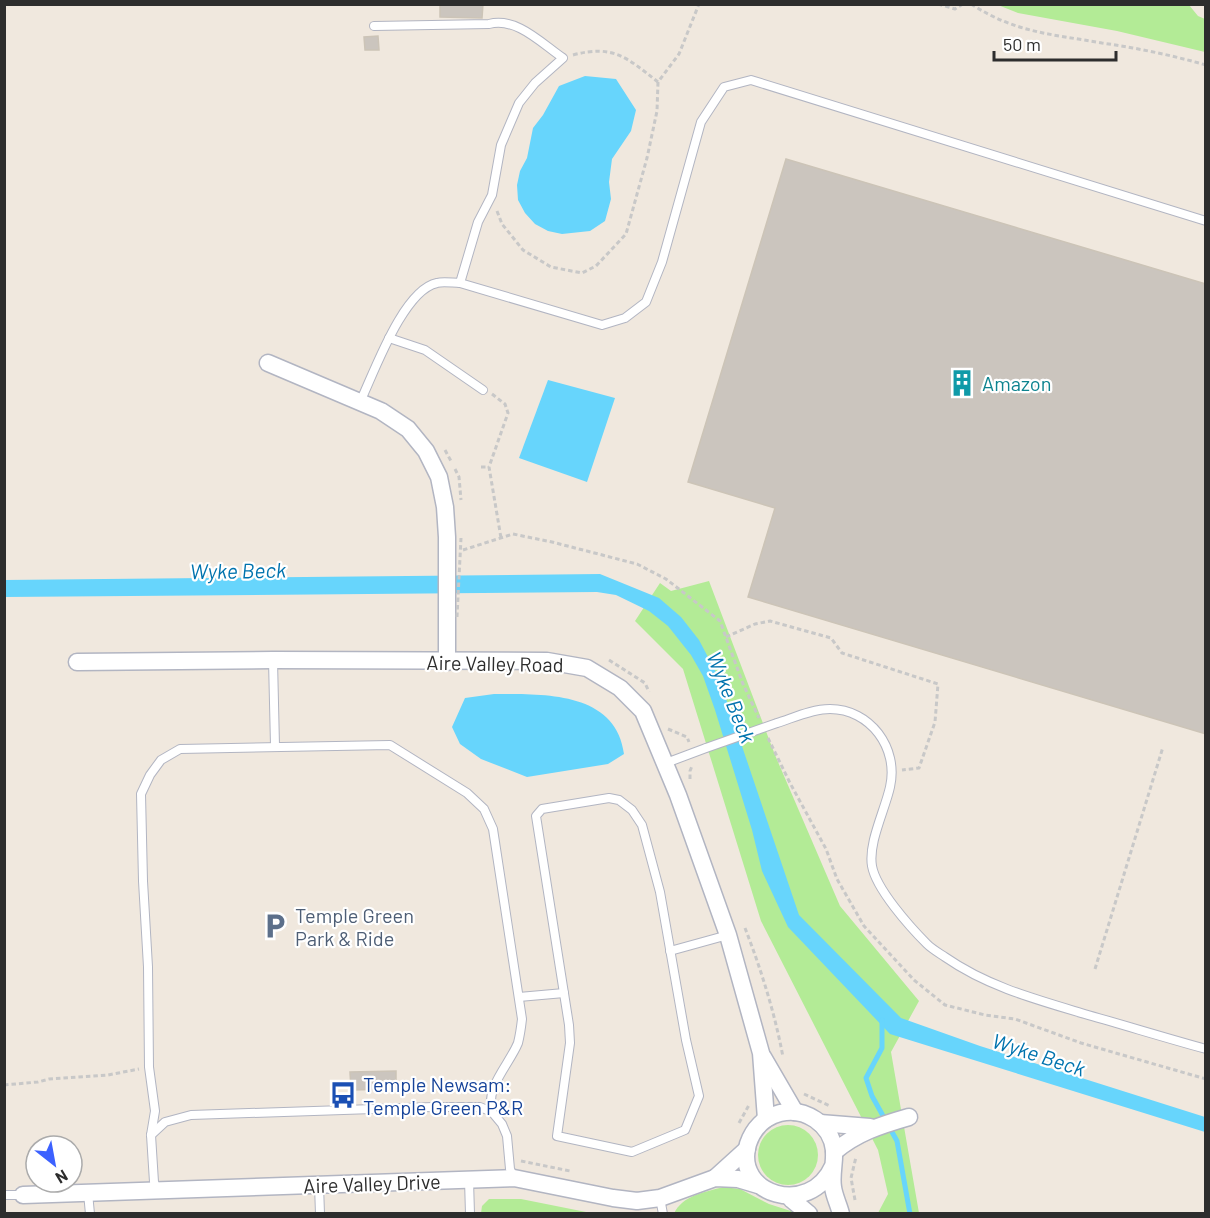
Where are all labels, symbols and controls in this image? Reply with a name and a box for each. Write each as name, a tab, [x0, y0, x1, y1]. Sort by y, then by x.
scale bar	[994, 24, 1116, 62]
text: 50 m	[1003, 33, 1041, 55]
building icon: Amazon	[947, 368, 977, 398]
place label: Amazon	[982, 371, 1051, 395]
water label: Wyke Beck	[190, 557, 287, 583]
water label: Wyke Beck	[702, 648, 762, 747]
street label: Aire Valley Road	[426, 650, 564, 676]
place label: Temple Green Park & Ride	[295, 903, 414, 950]
parking icon: Temple Green Park & Ride	[260, 911, 290, 941]
water label: Wyke Beck	[989, 1027, 1089, 1081]
place label: Temple Newsam: Temple Green P&R	[363, 1072, 523, 1119]
bus stop icon: Temple Newsam: Temple Green P&R	[328, 1080, 358, 1110]
north arrow	[24, 1134, 84, 1194]
text: N	[53, 1166, 71, 1188]
street label: Aire Valley Drive	[303, 1169, 441, 1197]

